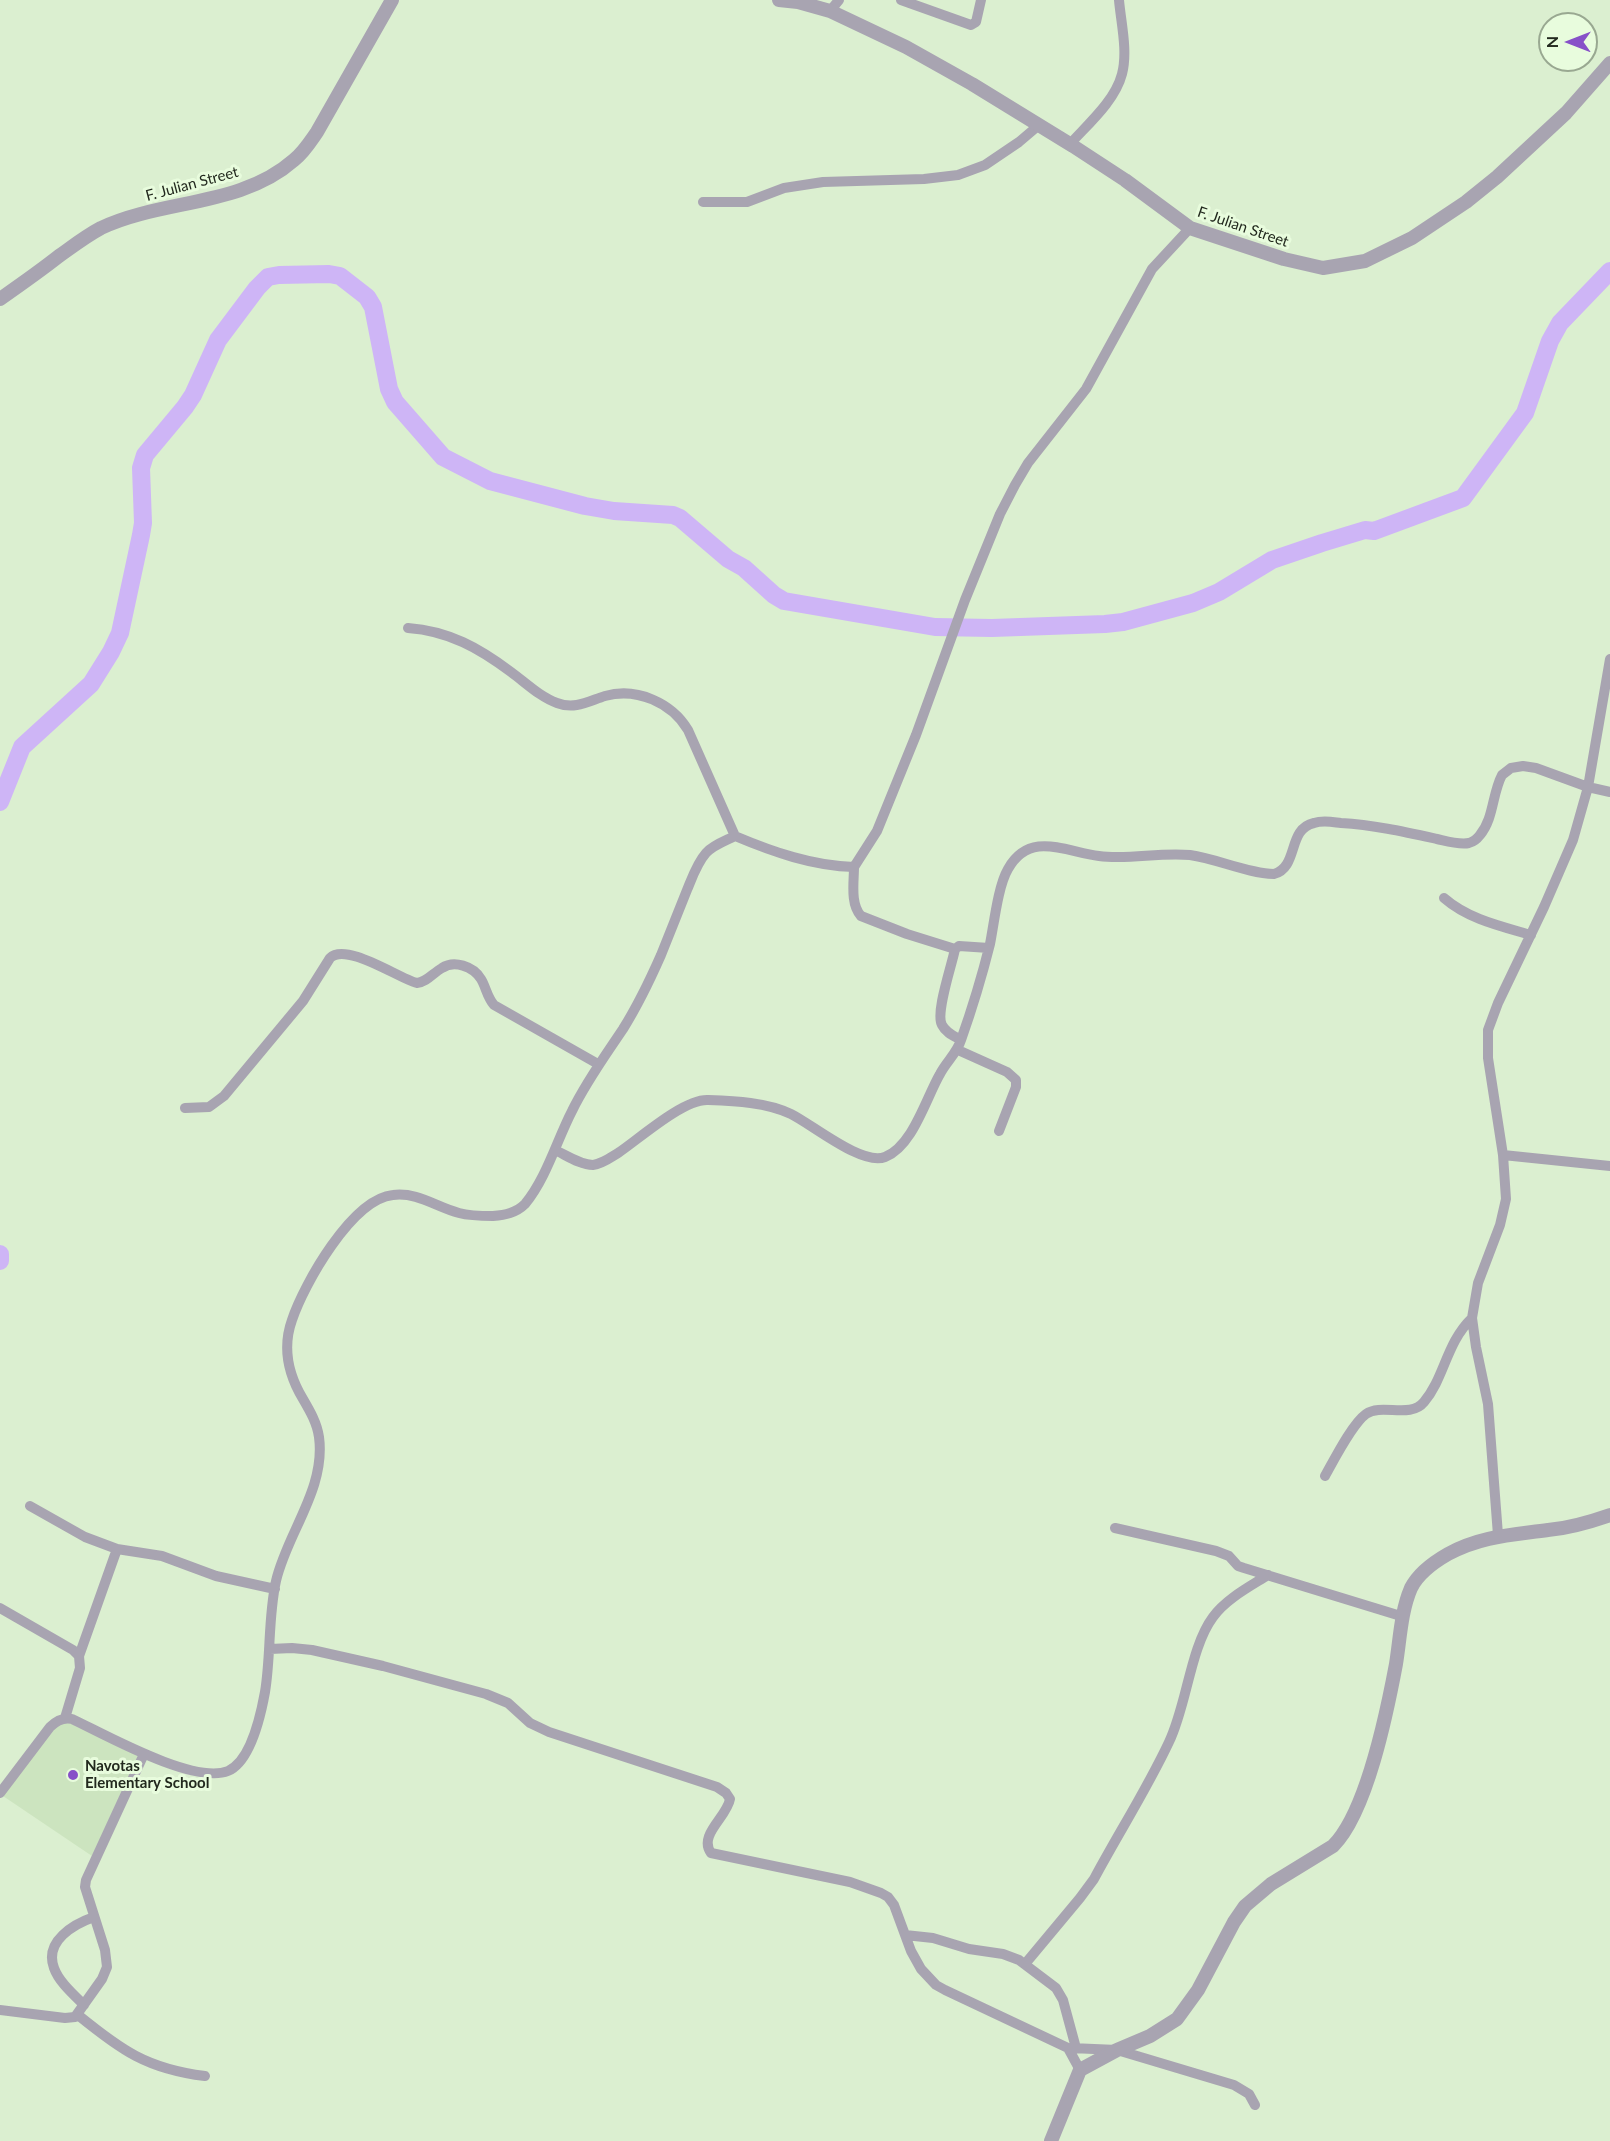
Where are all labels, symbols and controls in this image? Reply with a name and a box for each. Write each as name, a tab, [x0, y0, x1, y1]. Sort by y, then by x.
north arrow	[1538, 12, 1598, 72]
text: N	[1542, 36, 1561, 48]
street label: F. Julian Street	[144, 163, 240, 205]
street label: F. Julian Street	[1195, 203, 1291, 251]
place label: Navotas Elementary School	[85, 1757, 209, 1792]
marker: Navotas Elementary School	[66, 1768, 80, 1782]

